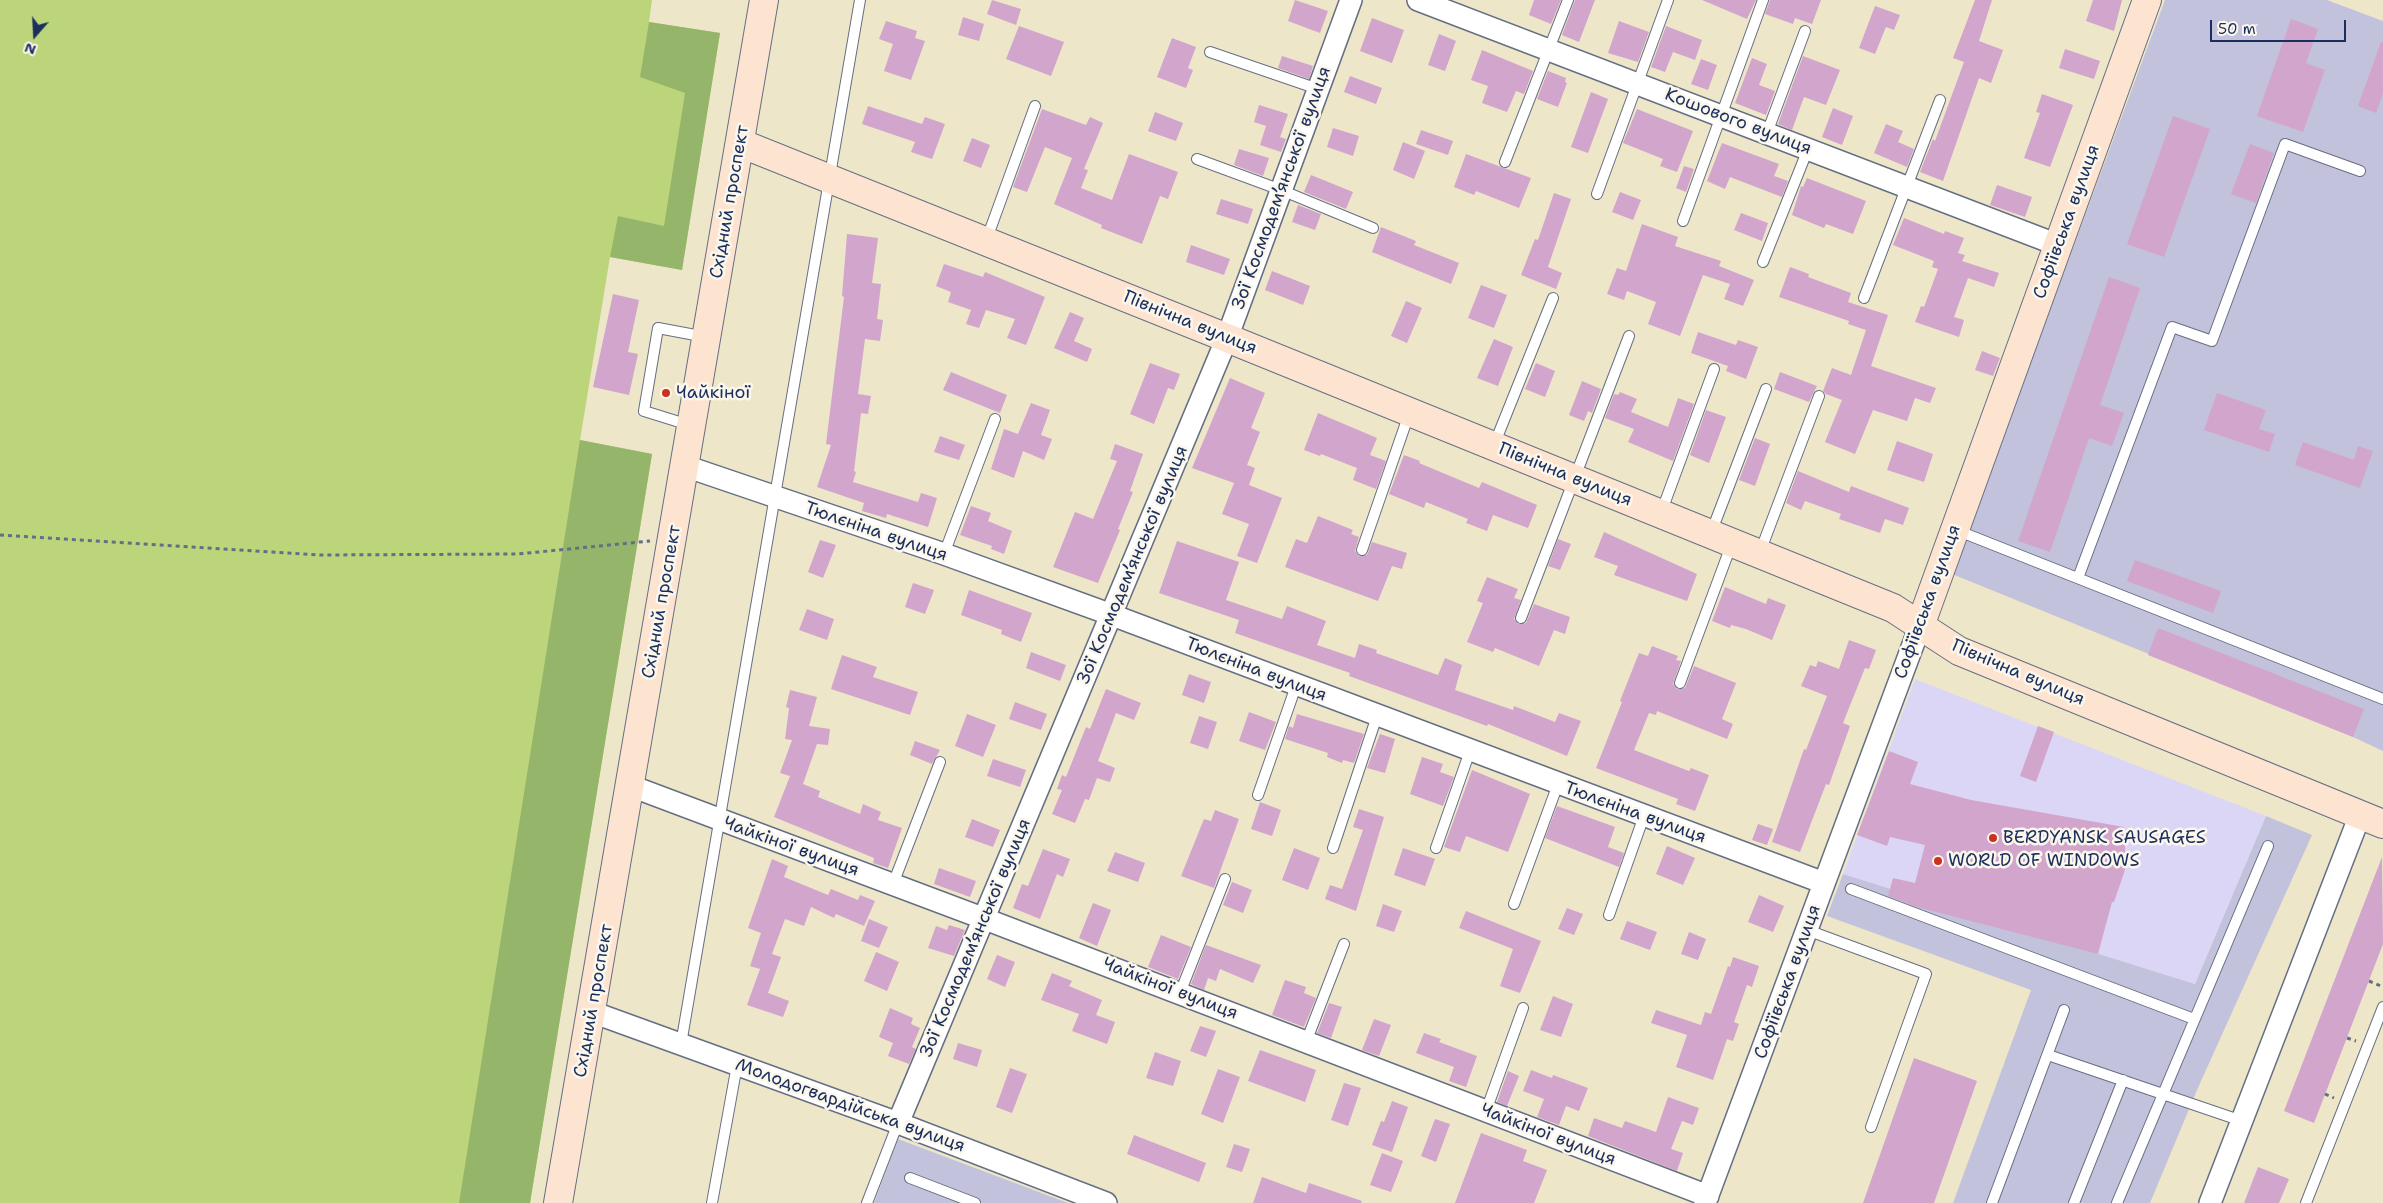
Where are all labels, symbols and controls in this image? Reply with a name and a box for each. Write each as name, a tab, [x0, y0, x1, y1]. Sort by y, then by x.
north arrow	[10, 10, 60, 60]
scale bar	[2213, 10, 2349, 42]
text: 50 m	[2218, 19, 2256, 39]
text: N	[22, 39, 38, 59]
street label: Зої Космодем’янської вулиця	[1228, 64, 1336, 312]
street label: Кошового вулиця	[1661, 84, 1815, 160]
street label: Східний проспект	[706, 124, 754, 280]
street label: Софіївська вулиця	[2029, 142, 2105, 302]
street label: Північна вулиця	[1120, 286, 1260, 360]
place label: Чайкіної	[676, 382, 750, 404]
marker: Чайкіної	[660, 387, 672, 399]
street label: Північна вулиця	[1495, 438, 1635, 512]
street label: Зої Космодем’янської вулиця	[1073, 443, 1193, 687]
street label: Тюлєніна вулиця	[802, 497, 950, 567]
street label: Софіївська вулиця	[1890, 522, 1966, 682]
street label: Східний проспект	[638, 524, 686, 680]
street label: Тюлєніна вулиця	[1182, 633, 1330, 707]
street label: Північна вулиця	[1948, 635, 2088, 711]
street label: Тюлєніна вулиця	[1561, 777, 1709, 849]
street label: Чайкіної вулиця	[720, 812, 862, 882]
street label: Зої Космодем’янської вулиця	[916, 816, 1036, 1060]
place label: BERDYANSK SAUSAGES	[2003, 827, 2206, 849]
marker: BERDYANSK SAUSAGES	[1987, 832, 1999, 844]
place label: WORLD OF WINDOWS	[1948, 850, 2139, 872]
marker: WORLD OF WINDOWS	[1932, 855, 1944, 867]
street label: Софіївська вулиця	[1750, 902, 1826, 1062]
street label: Східний проспект	[570, 923, 618, 1079]
street label: Чайкіної вулиця	[1099, 953, 1241, 1025]
street label: Молодогвардійська вулиця	[732, 1054, 968, 1158]
street label: Чайкіної вулиця	[1477, 1099, 1619, 1171]

